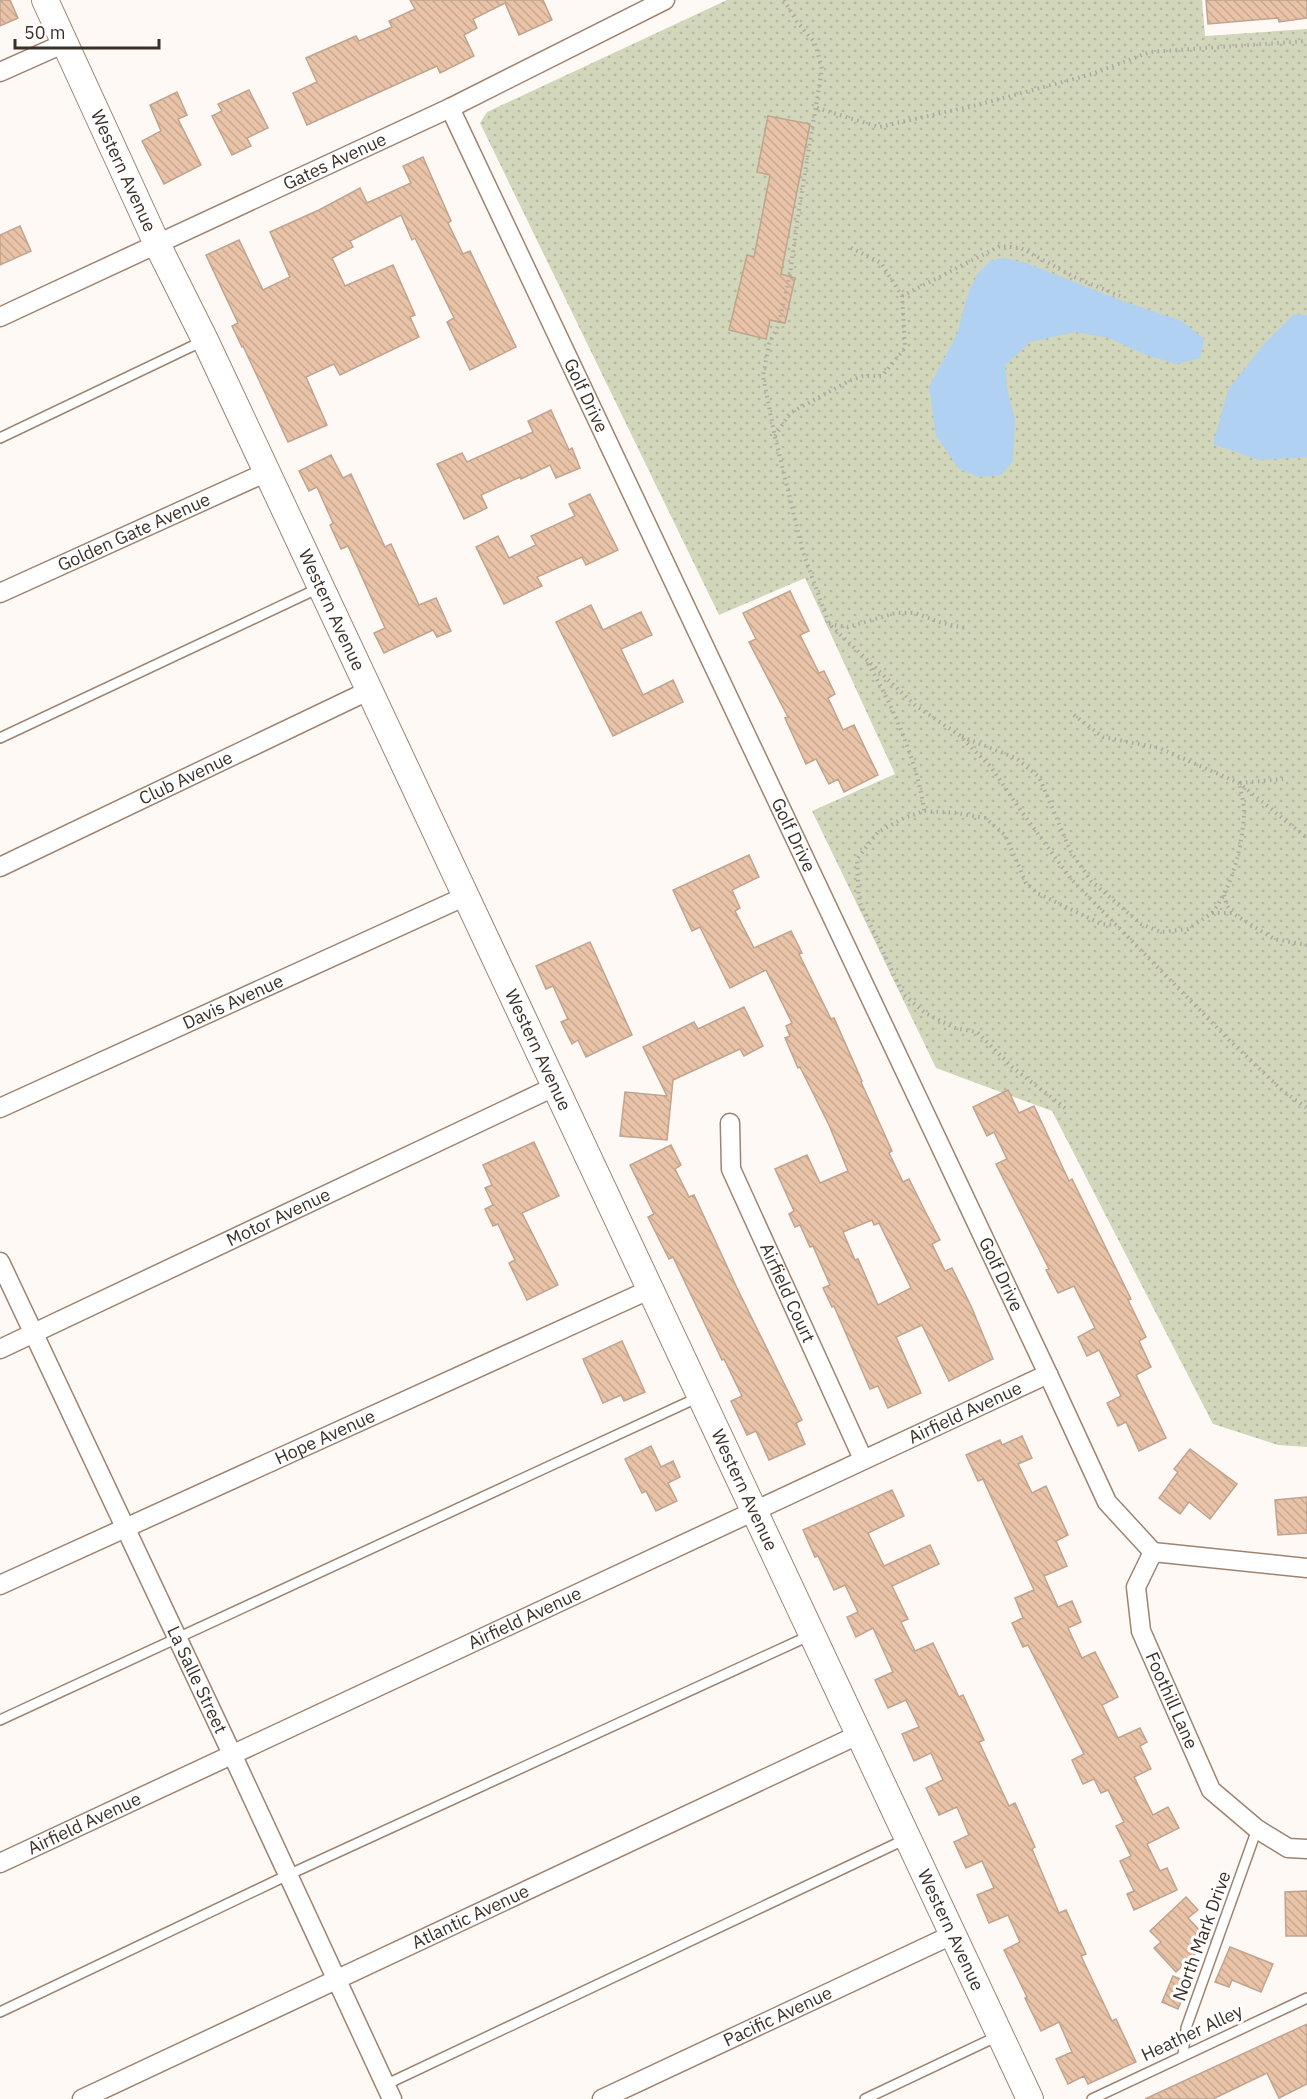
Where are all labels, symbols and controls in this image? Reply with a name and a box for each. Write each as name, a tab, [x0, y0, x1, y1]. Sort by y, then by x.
scale bar	[15, 12, 159, 50]
text: 50 m	[24, 21, 66, 44]
street label: Western Avenue	[86, 106, 162, 235]
street label: Gates Avenue	[279, 127, 390, 195]
street label: Golf Drive	[559, 355, 614, 436]
street label: Golden Gate Avenue	[54, 487, 214, 576]
street label: Western Avenue	[294, 545, 370, 674]
street label: Club Avenue	[135, 745, 236, 810]
street label: Golf Drive	[766, 794, 821, 876]
street label: Davis Avenue	[179, 969, 287, 1034]
street label: Western Avenue	[500, 985, 577, 1114]
street label: Motor Avenue	[223, 1182, 334, 1251]
street label: Golf Drive	[974, 1233, 1029, 1315]
street label: Airfield Court	[755, 1239, 820, 1346]
street label: Airfield Avenue	[904, 1376, 1025, 1449]
street label: Hope Avenue	[271, 1404, 379, 1470]
street label: Western Avenue	[706, 1425, 783, 1554]
street label: Airfield Avenue	[464, 1581, 585, 1654]
street label: La Salle Street	[162, 1622, 233, 1737]
street label: Foothill Lane	[1141, 1648, 1203, 1752]
street label: Airfield Avenue	[24, 1787, 145, 1860]
street label: Western Avenue	[913, 1865, 990, 1994]
street label: North Mark Drive	[1167, 1868, 1236, 2004]
street label: Atlantic Avenue	[408, 1879, 533, 1954]
street label: Pacific Avenue	[719, 1981, 836, 2052]
street label: Heather Alley	[1137, 1999, 1246, 2066]

